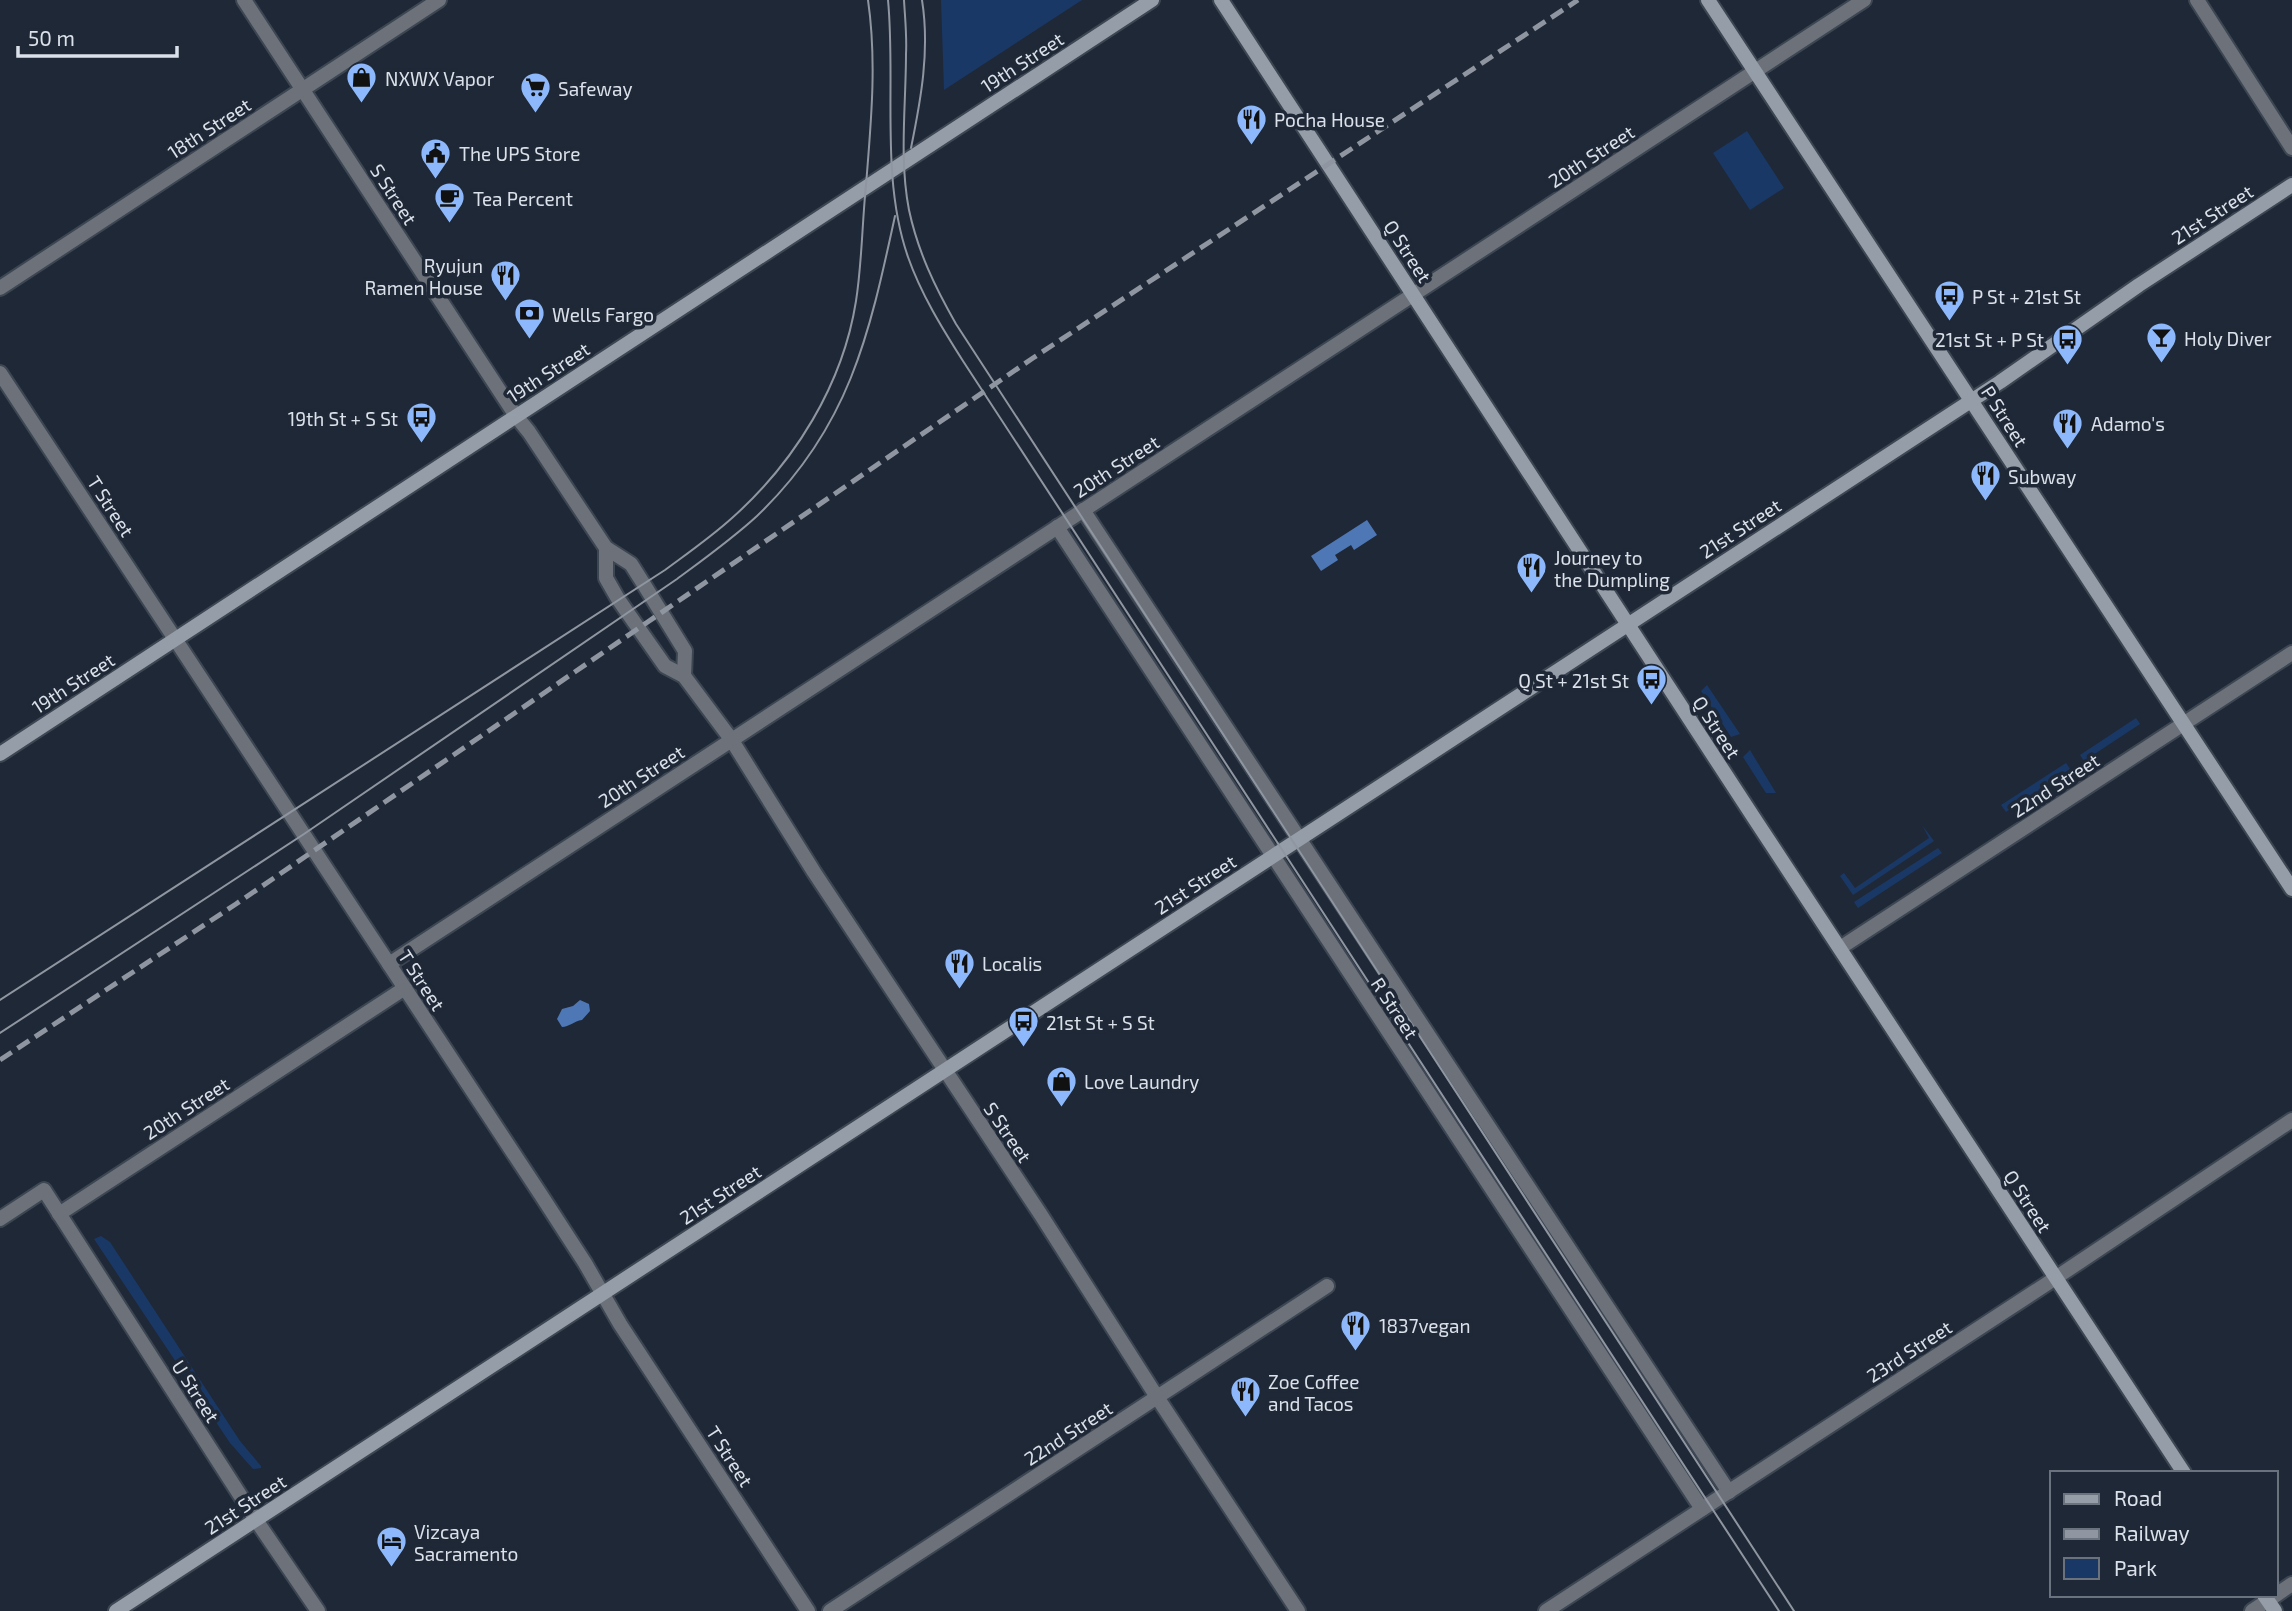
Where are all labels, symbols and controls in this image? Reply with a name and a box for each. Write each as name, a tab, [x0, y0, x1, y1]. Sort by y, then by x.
scale bar	[18, 14, 177, 58]
text: 50 m	[28, 25, 75, 50]
street label: 19th Street	[976, 27, 1068, 97]
shop icon: NXWX Vapor	[345, 61, 379, 105]
place label: NXWX Vapor	[385, 67, 495, 90]
supermarket icon: Safeway	[518, 71, 552, 115]
place label: Safeway	[558, 77, 632, 100]
street label: 18th Street	[163, 93, 255, 163]
restaurant icon: Pocha House	[1234, 102, 1268, 146]
place label: Pocha House	[1274, 108, 1385, 131]
street label: 20th Street	[1544, 120, 1638, 192]
public building icon: The UPS Store	[419, 136, 453, 180]
place label: The UPS Store	[459, 142, 580, 165]
street label: S Street	[366, 159, 422, 229]
street label: 21st Street	[2167, 179, 2257, 249]
cafe icon: Tea Percent	[433, 181, 467, 225]
place label: Tea Percent	[473, 187, 573, 210]
street label: Q Street	[1379, 215, 1437, 287]
place label: Ryujun Ramen House	[365, 254, 483, 299]
restaurant icon: Ryujun Ramen House	[489, 259, 523, 303]
bus stop icon: P St + 21st St	[1932, 279, 1966, 323]
place label: P St + 21st St	[1972, 285, 2081, 308]
bank icon: Wells Fargo	[512, 297, 546, 341]
place label: Wells Fargo	[552, 303, 654, 326]
bar icon: Holy Diver	[2144, 321, 2178, 365]
bus stop icon: 21st St + P St	[2050, 322, 2084, 366]
place label: Holy Diver	[2184, 327, 2272, 350]
place label: 21st St + P St	[1935, 328, 2044, 351]
street label: 19th Street	[502, 337, 594, 407]
street label: P Street	[1977, 381, 2033, 451]
bus stop icon: 19th St + S St	[404, 401, 438, 445]
restaurant icon: Adamo's	[2051, 406, 2085, 450]
place label: 19th St + S St	[288, 407, 398, 430]
place label: Adamo's	[2091, 412, 2165, 435]
street label: 20th Street	[1069, 430, 1163, 502]
restaurant icon: Subway	[1968, 459, 2002, 503]
place label: Subway	[2008, 465, 2076, 488]
street label: T Street	[83, 471, 139, 541]
street label: 21st Street	[1695, 493, 1785, 563]
place label: Journey to the Dumpling	[1554, 546, 1670, 591]
restaurant icon: Journey to the Dumpling	[1514, 551, 1548, 595]
street label: 19th Street	[27, 648, 119, 718]
bus stop icon: Q St + 21st St	[1635, 663, 1669, 707]
place label: Q St + 21st St	[1518, 669, 1629, 692]
street label: Q Street	[1688, 691, 1746, 763]
street label: 20th Street	[594, 740, 688, 812]
street label: 22nd Street	[2007, 748, 2103, 822]
street label: 21st Street	[1150, 849, 1240, 919]
street label: T Street	[394, 945, 450, 1015]
restaurant icon: Localis	[942, 946, 976, 990]
place label: Localis	[982, 952, 1042, 975]
street label: R Street	[1367, 973, 1423, 1043]
bus stop icon: 21st St + S St	[1006, 1005, 1040, 1049]
place label: 21st St + S St	[1046, 1011, 1155, 1034]
shop icon: Love Laundry	[1044, 1064, 1078, 1108]
place label: Love Laundry	[1084, 1070, 1199, 1093]
street label: 20th Street	[139, 1072, 233, 1144]
street label: S Street	[980, 1098, 1036, 1166]
street label: 21st Street	[675, 1159, 765, 1229]
street label: Q Street	[1999, 1165, 2057, 1237]
restaurant icon: 1837vegan	[1339, 1308, 1373, 1352]
place label: 1837vegan	[1379, 1314, 1471, 1337]
street label: 23rd Street	[1862, 1315, 1956, 1387]
street label: U Street	[167, 1356, 225, 1426]
place label: Zoe Coffee and Tacos	[1268, 1370, 1359, 1415]
restaurant icon: Zoe Coffee and Tacos	[1228, 1375, 1262, 1419]
street label: 22nd Street	[1020, 1396, 1116, 1470]
street label: T Street	[702, 1421, 758, 1491]
street label: 21st Street	[200, 1469, 290, 1539]
legend	[2050, 1471, 2278, 1597]
text: Road	[2114, 1485, 2162, 1510]
place label: Vizcaya Sacramento	[414, 1520, 518, 1565]
text: Railway	[2114, 1520, 2190, 1545]
hotel icon: Vizcaya Sacramento	[374, 1525, 408, 1569]
text: Park	[2114, 1555, 2157, 1580]

